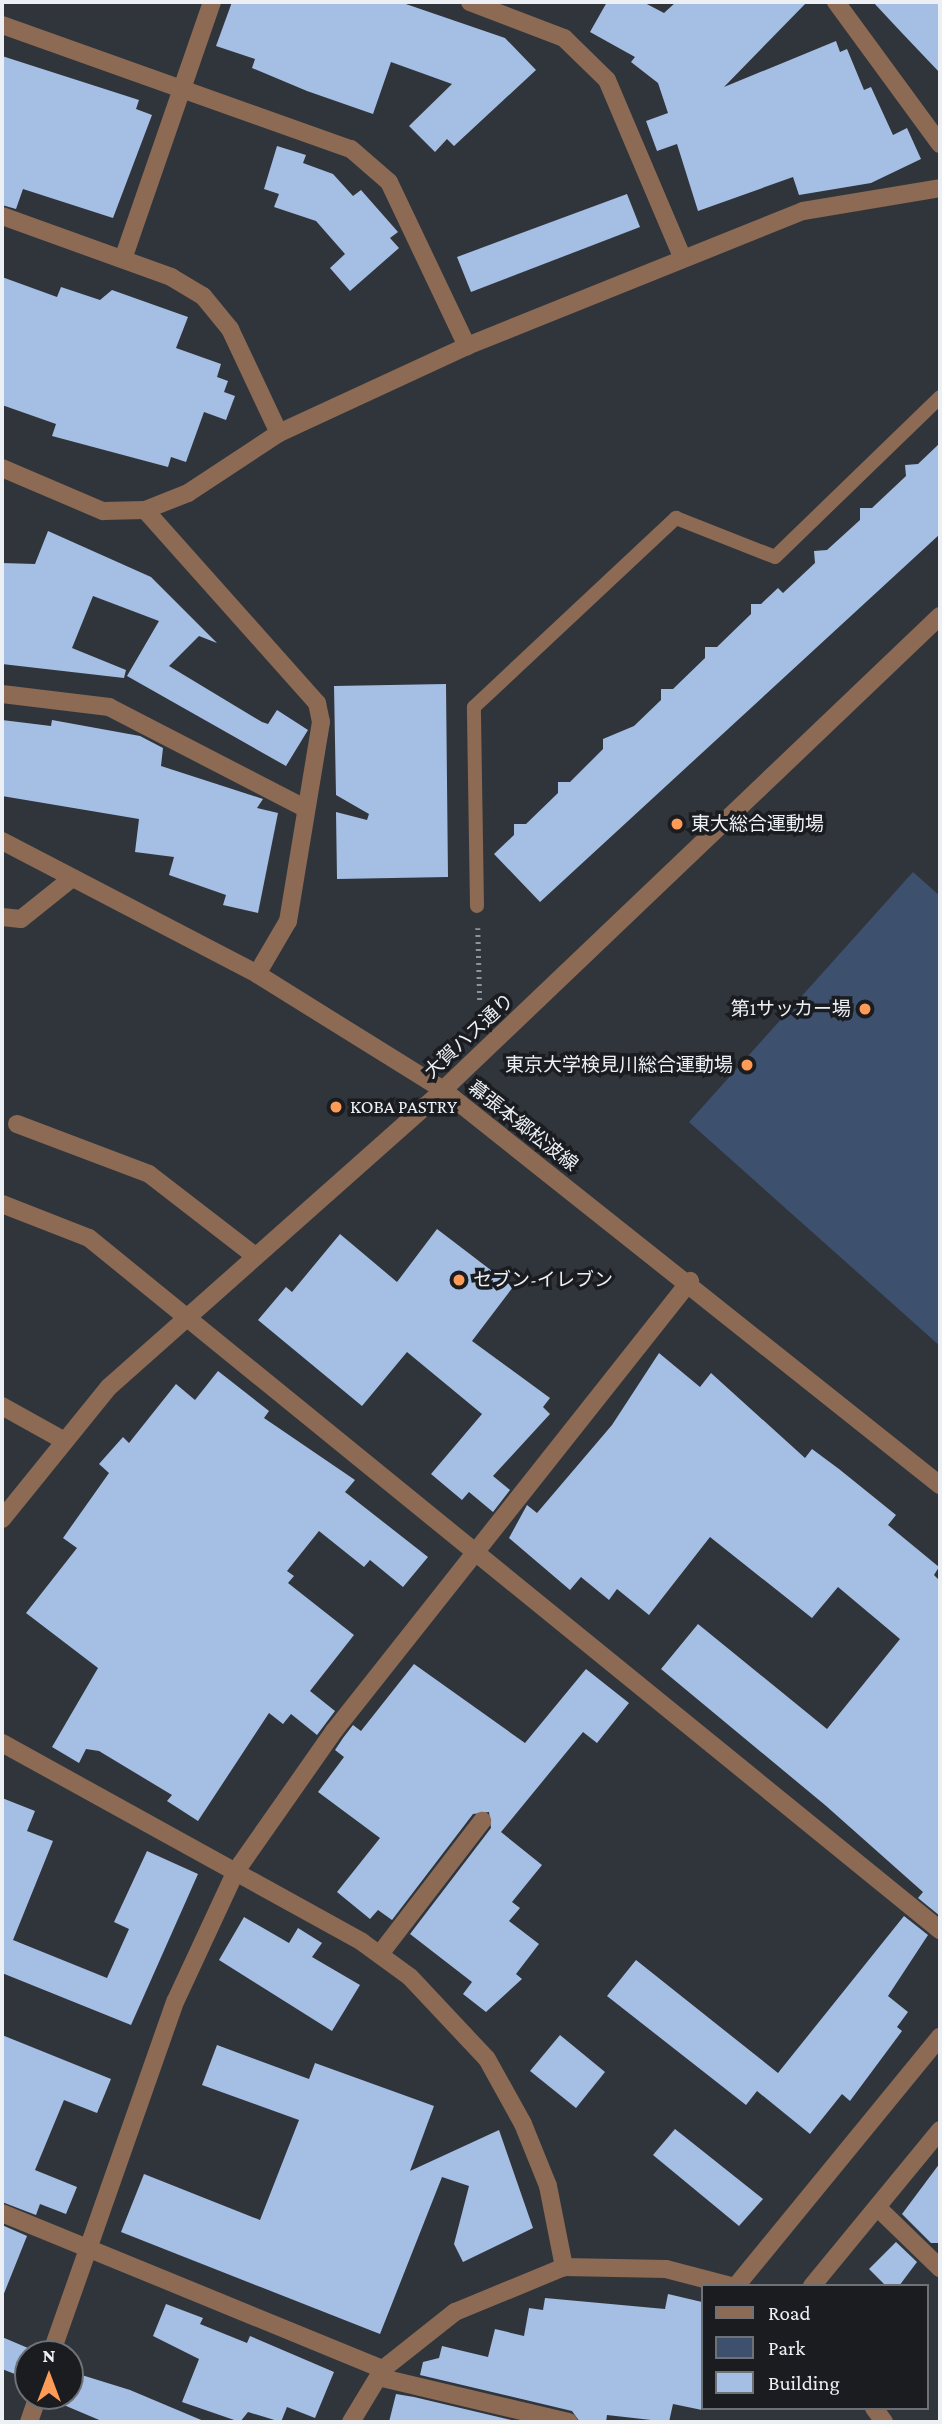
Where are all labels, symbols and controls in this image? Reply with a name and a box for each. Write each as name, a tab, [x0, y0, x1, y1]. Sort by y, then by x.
place label: 東大総合運動場	[691, 813, 824, 835]
marker: 東大総合運動場	[669, 816, 685, 832]
street label: 大賀ハス通り	[420, 989, 518, 1083]
place label: 第1サッカー場	[731, 998, 851, 1020]
marker: 第1サッカー場	[857, 1001, 873, 1017]
place label: 東京大学検見川総合運動場	[505, 1054, 733, 1076]
marker: 東京大学検見川総合運動場	[739, 1057, 755, 1073]
street label: 幕張本郷松波線	[464, 1076, 582, 1176]
place label: KOBA PASTRY	[350, 1096, 457, 1118]
marker: KOBA PASTRY	[328, 1099, 344, 1115]
place label: セブン-イレブン	[473, 1269, 613, 1291]
marker: セブン-イレブン	[451, 1272, 467, 1288]
legend	[701, 2284, 928, 2410]
text: Road	[768, 2301, 811, 2325]
text: Park	[768, 2336, 805, 2360]
north arrow	[14, 2340, 84, 2410]
text: N	[43, 2345, 55, 2366]
text: Building	[768, 2371, 840, 2395]

